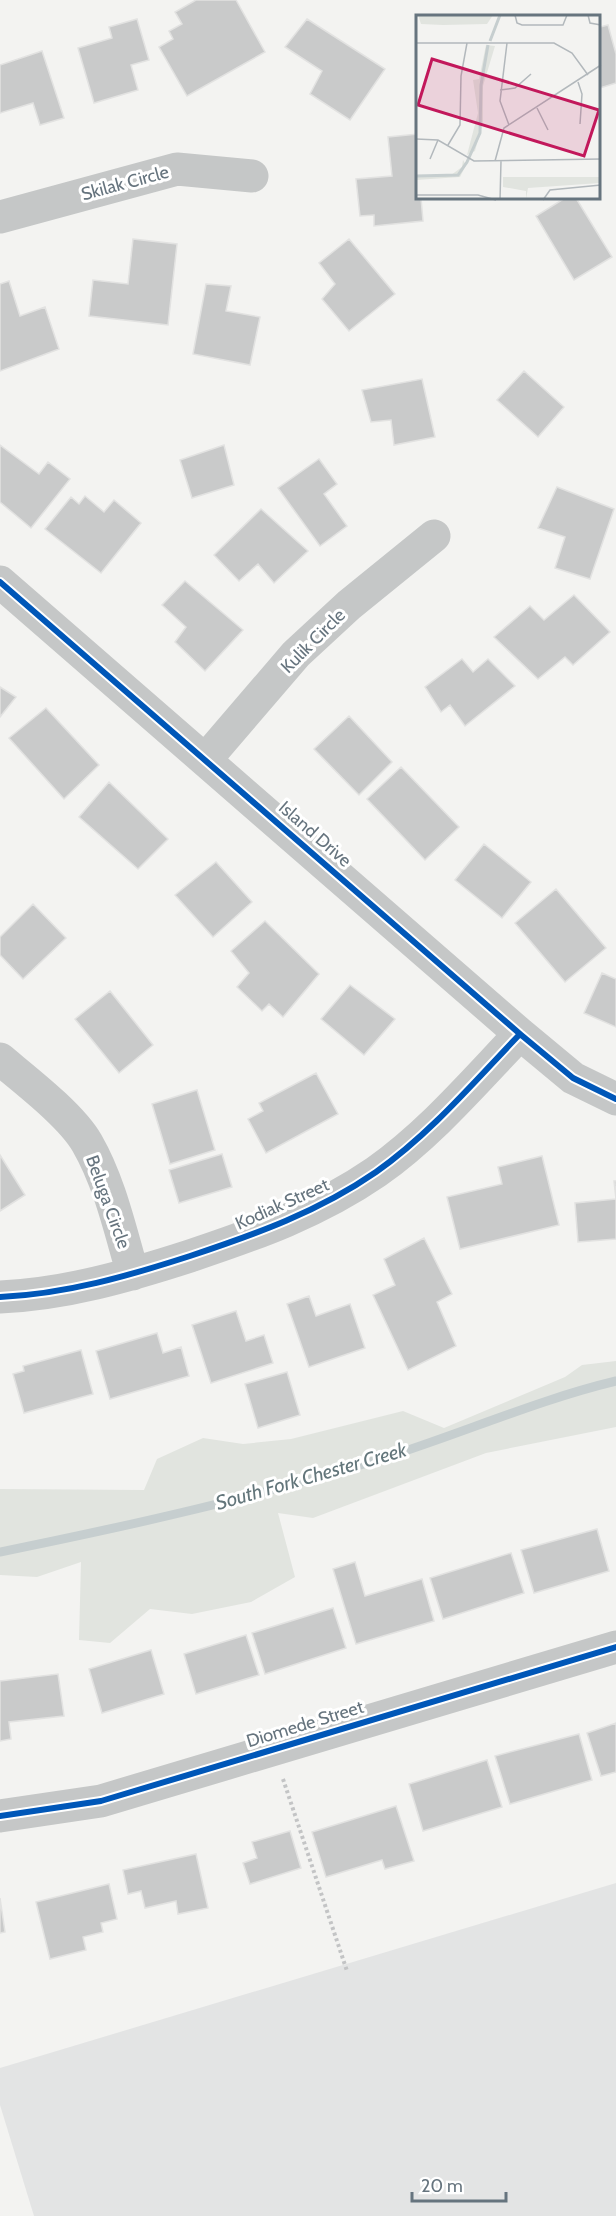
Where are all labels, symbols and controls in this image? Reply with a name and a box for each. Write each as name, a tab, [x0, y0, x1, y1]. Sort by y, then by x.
inset map	[416, 15, 601, 200]
street label: Skilak Circle	[79, 161, 171, 205]
street label: Kulik Circle	[276, 604, 350, 678]
street label: Island Drive	[274, 796, 356, 872]
street label: Beluga Circle	[81, 1152, 135, 1252]
street label: Kodiak Street	[232, 1174, 332, 1234]
water label: South Fork Chester Creek	[213, 1437, 411, 1515]
street label: Diomede Street	[244, 1696, 366, 1752]
scale bar	[412, 2165, 506, 2203]
text: 20 m	[421, 2175, 463, 2197]

